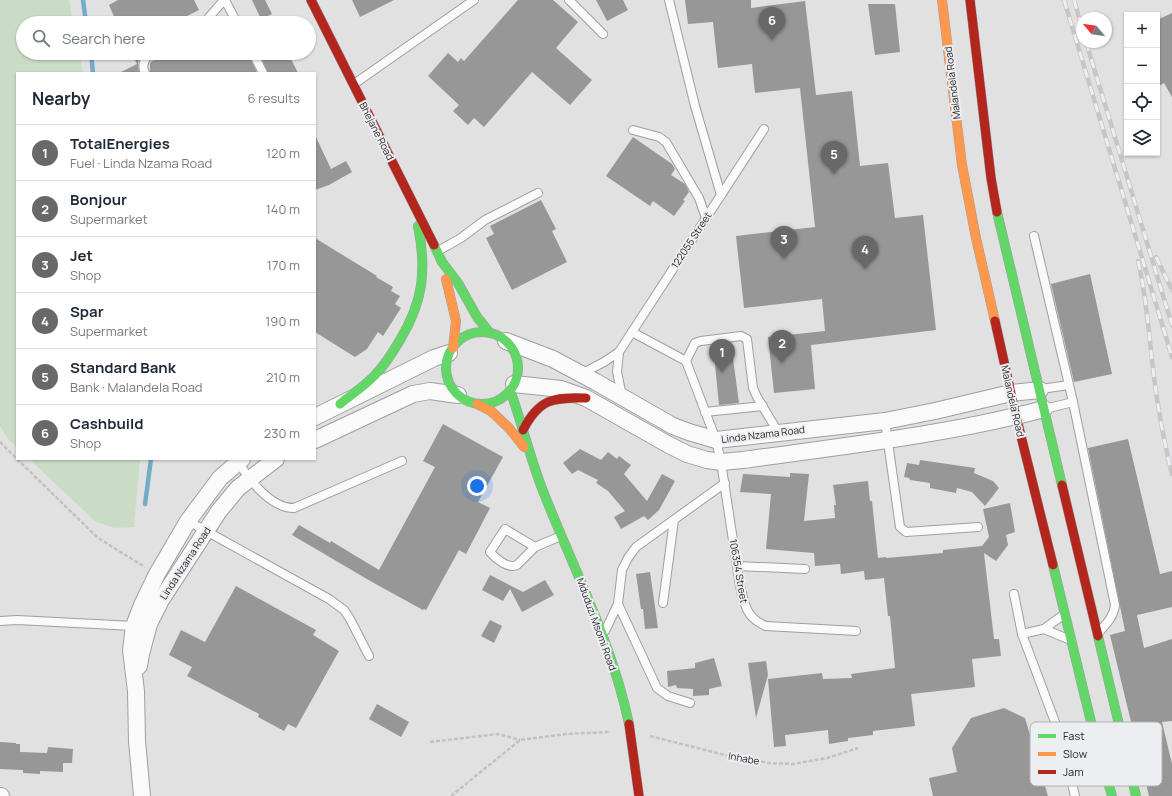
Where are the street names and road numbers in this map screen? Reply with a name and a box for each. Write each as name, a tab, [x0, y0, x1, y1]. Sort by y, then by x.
street label: Malandela Road	[941, 46, 963, 120]
street label: Bhejane Road	[356, 100, 398, 162]
street label: 122055 Street	[668, 209, 714, 271]
street label: Malandela Road	[998, 364, 1028, 438]
street label: Linda Nzama Road	[720, 422, 806, 446]
street label: Linda Nzama Road	[156, 524, 214, 602]
street label: 106354 Street	[726, 538, 752, 604]
street label: Mduduzi Msomi Road	[574, 576, 620, 672]
street label: Inhabe	[727, 748, 761, 768]

